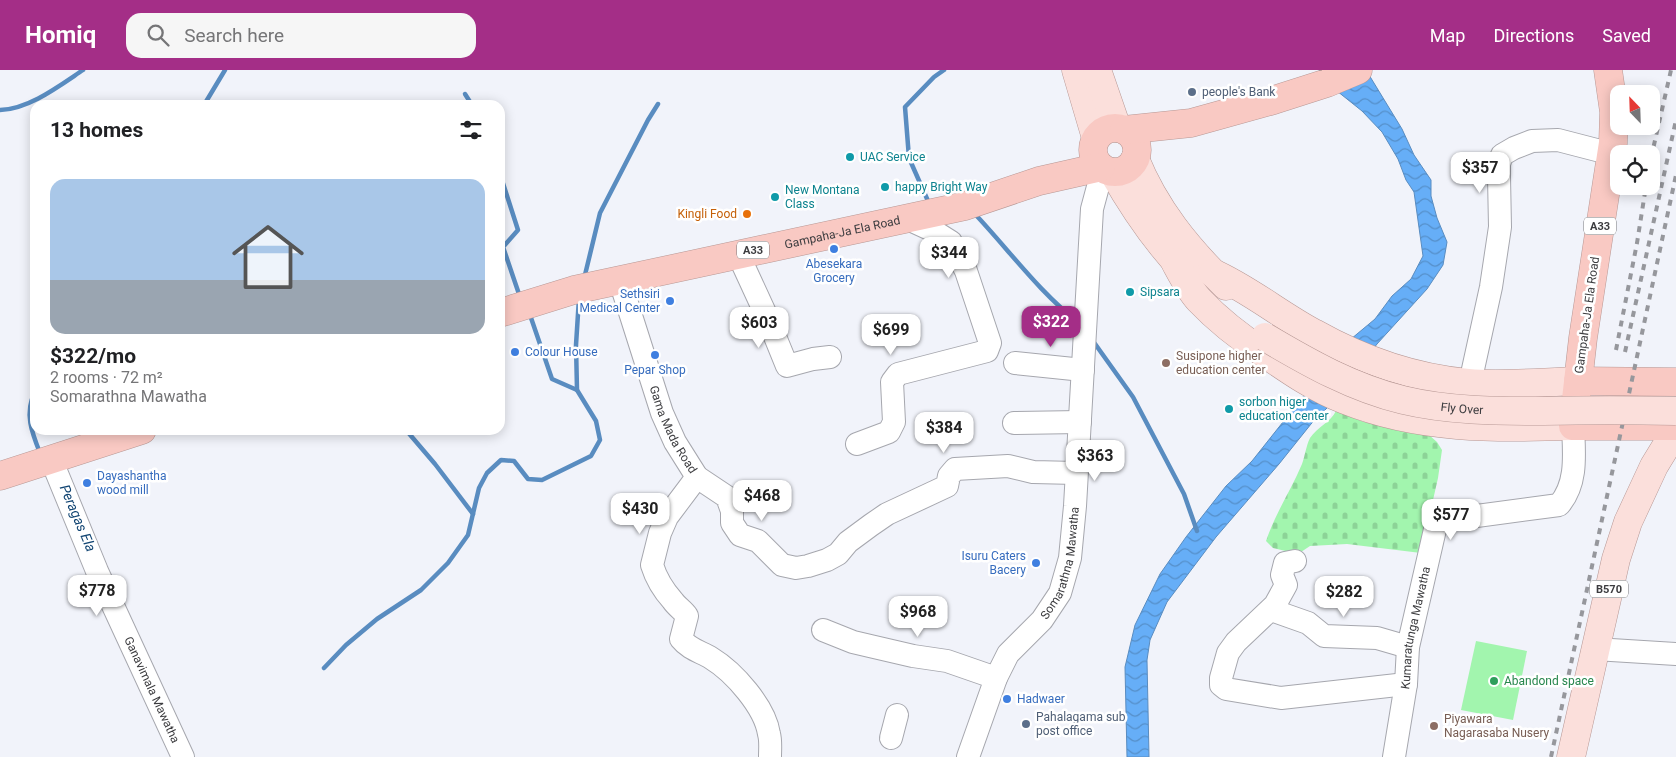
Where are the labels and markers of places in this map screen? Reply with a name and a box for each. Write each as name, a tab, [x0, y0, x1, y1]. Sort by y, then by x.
place label: people's Bank	[1202, 85, 1276, 99]
marker: people's Bank	[1186, 86, 1198, 98]
place label: UAC Service	[860, 150, 925, 164]
marker: UAC Service	[844, 151, 856, 163]
pin: $357	[1450, 152, 1510, 194]
place label: happy Bright Way	[895, 180, 988, 194]
marker: happy Bright Way	[879, 181, 891, 193]
place label: New Montana Class	[785, 183, 859, 211]
marker: New Montana Class	[769, 191, 781, 203]
place label: Kingli Food	[677, 207, 737, 221]
marker: Kingli Food	[741, 208, 753, 220]
pin: $344	[919, 236, 979, 279]
marker: Abesekara Grocery	[828, 243, 840, 255]
place label: Abesekara Grocery	[806, 257, 862, 285]
place label: Sipsara	[1140, 285, 1180, 299]
marker: Sipsara	[1124, 286, 1136, 298]
place label: Sethsiri Medical Center	[580, 287, 660, 315]
marker: Sethsiri Medical Center	[664, 295, 676, 307]
pin: $603	[729, 306, 789, 349]
pin: $322	[1021, 306, 1081, 348]
pin: $699	[861, 314, 921, 356]
place label: Colour House	[525, 345, 598, 359]
marker: Colour House	[509, 346, 521, 358]
marker: Pepar Shop	[649, 349, 661, 361]
place label: Susipone higher education center	[1176, 349, 1265, 377]
marker: Susipone higher education center	[1160, 357, 1172, 369]
place label: Pepar Shop	[624, 363, 686, 377]
place label: sorbon higer education center	[1239, 395, 1328, 423]
marker: sorbon higer education center	[1223, 403, 1235, 415]
pin: $384	[914, 412, 974, 454]
pin: $363	[1065, 440, 1125, 482]
place label: Dayashantha wood mill	[97, 469, 166, 497]
marker: Dayashantha wood mill	[81, 477, 93, 489]
pin: $468	[732, 480, 792, 522]
pin: $430	[610, 492, 670, 535]
pin: $577	[1421, 498, 1481, 541]
place label: Isuru Caters Bacery	[961, 549, 1026, 577]
marker: Isuru Caters Bacery	[1030, 557, 1042, 569]
pin: $778	[67, 574, 127, 617]
pin: $282	[1314, 576, 1374, 618]
pin: $968	[888, 596, 948, 638]
place label: Abandond space	[1504, 674, 1594, 688]
marker: Abandond space	[1488, 675, 1500, 687]
place label: Hadwaer	[1017, 692, 1065, 706]
marker: Hadwaer	[1001, 693, 1013, 705]
place label: Pahalagama sub post office	[1036, 710, 1126, 738]
place label: Piyawara Nagarasaba Nusery	[1444, 712, 1550, 740]
marker: Pahalagama sub post office	[1020, 718, 1032, 730]
marker: Piyawara Nagarasaba Nusery	[1428, 720, 1440, 732]

